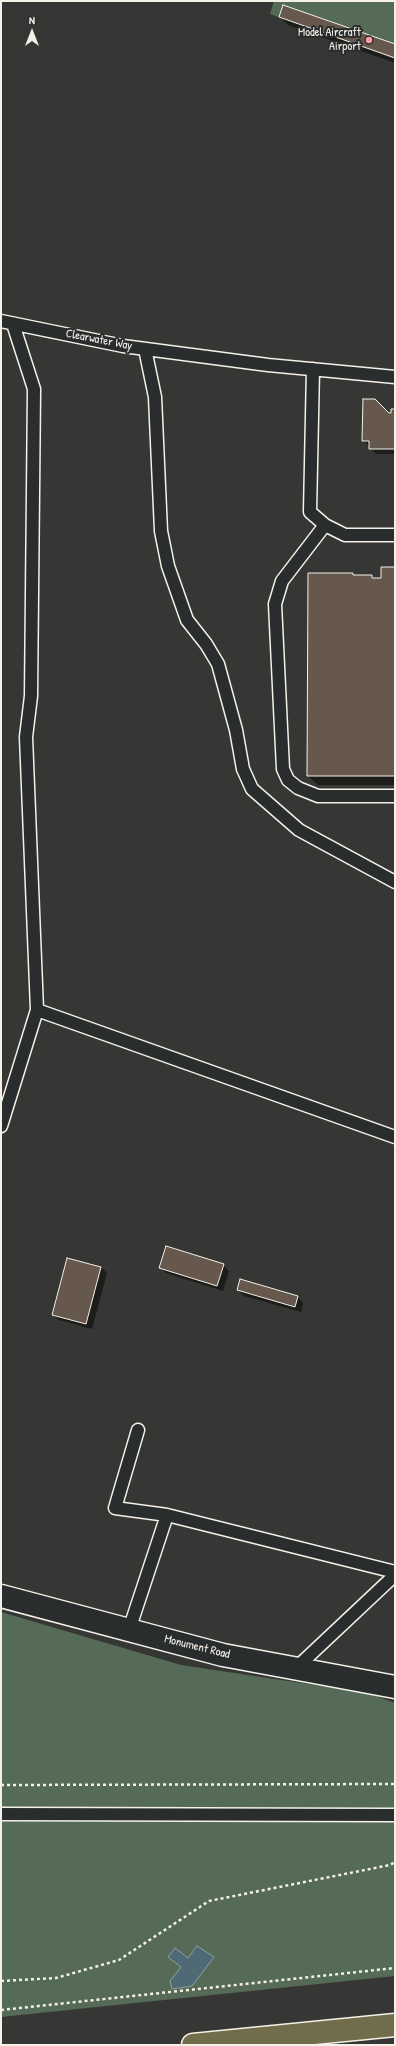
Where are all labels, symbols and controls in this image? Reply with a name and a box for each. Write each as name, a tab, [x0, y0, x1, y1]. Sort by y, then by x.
north arrow	[12, 12, 52, 52]
text: N	[29, 13, 35, 27]
place label: Model Aircraft Airport	[298, 26, 361, 54]
marker: Model Aircraft Airport	[364, 35, 374, 45]
street label: Clearwater Way	[64, 326, 134, 354]
street label: Monument Road	[163, 1632, 231, 1662]

